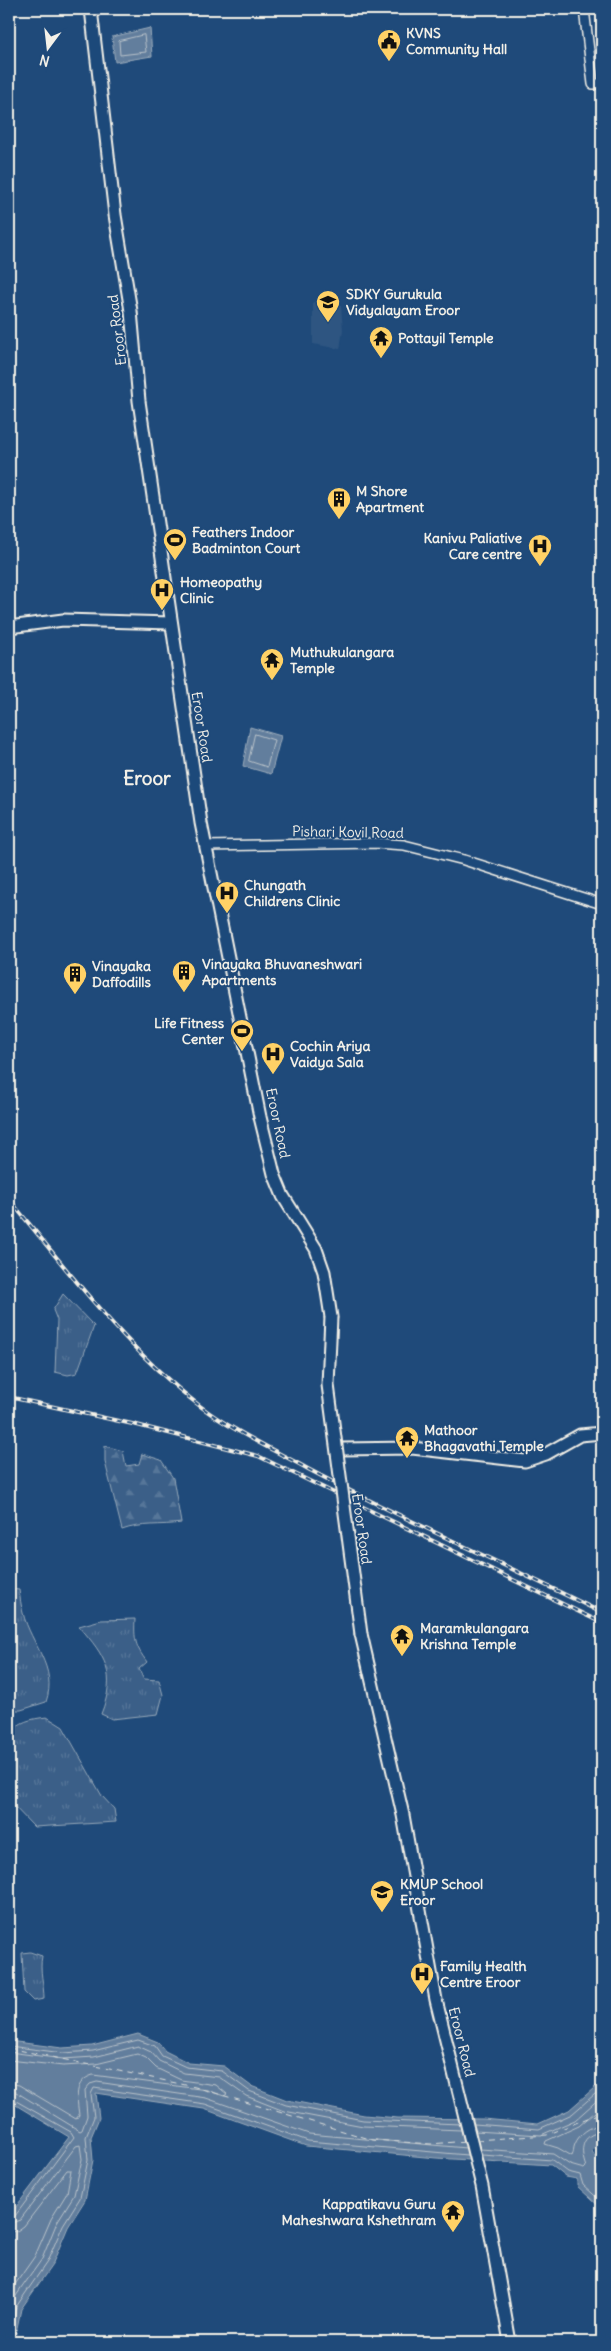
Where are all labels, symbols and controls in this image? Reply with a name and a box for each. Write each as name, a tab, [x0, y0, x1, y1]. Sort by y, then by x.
north arrow	[22, 22, 72, 72]
place label: KVNS Community Hall	[406, 24, 507, 58]
public building icon: KVNS Community Hall	[376, 28, 402, 62]
text: N	[38, 51, 52, 71]
place label: SDKY Gurukula Vidyalayam Eroor	[346, 285, 460, 319]
school or university icon: SDKY Gurukula Vidyalayam Eroor	[315, 289, 341, 323]
street label: Eroor Road	[104, 293, 130, 367]
temple icon: Pottayil Temple	[368, 325, 394, 359]
place label: Pottayil Temple	[398, 329, 494, 347]
place label: M Shore Apartment	[356, 482, 424, 516]
building icon: M Shore Apartment	[326, 486, 352, 520]
place label: Feathers Indoor Badminton Court	[192, 523, 301, 557]
sports icon: Feathers Indoor Badminton Court	[162, 527, 188, 561]
place label: Kanivu Paliative Care centre	[423, 529, 522, 563]
hospital icon: Kanivu Paliative Care centre	[527, 533, 553, 567]
place label: Homeopathy Clinic	[180, 573, 262, 607]
hospital icon: Homeopathy Clinic	[149, 577, 175, 611]
place label: Muthukulangara Temple	[290, 643, 394, 677]
temple icon: Muthukulangara Temple	[259, 647, 285, 681]
street label: Eroor Road	[188, 690, 216, 764]
district label: Eroor	[123, 766, 171, 790]
street label: Pishari Kovil Road	[292, 822, 404, 842]
place label: Chungath Childrens Clinic	[244, 876, 340, 910]
hospital icon: Chungath Childrens Clinic	[214, 880, 240, 914]
place label: Vinayaka Bhuvaneshwari Apartments	[202, 955, 362, 989]
place label: Vinayaka Daffodills	[92, 957, 151, 991]
building icon: Vinayaka Bhuvaneshwari Apartments	[171, 959, 197, 993]
building icon: Vinayaka Daffodills	[62, 961, 88, 995]
place label: Life Fitness Center	[154, 1014, 225, 1048]
sports icon: Life Fitness Center	[229, 1018, 255, 1052]
place label: Cochin Ariya Vaidya Sala	[290, 1037, 371, 1071]
hospital icon: Cochin Ariya Vaidya Sala	[260, 1041, 286, 1075]
street label: Eroor Road	[262, 1086, 294, 1160]
place label: Mathoor Bhagavathi Temple	[424, 1421, 544, 1455]
temple icon: Mathoor Bhagavathi Temple	[394, 1425, 420, 1459]
street label: Eroor Road	[348, 1492, 376, 1566]
place label: Maramkulangara Krishna Temple	[420, 1619, 529, 1653]
temple icon: Maramkulangara Krishna Temple	[389, 1623, 415, 1657]
place label: KMUP School Eroor	[400, 1875, 483, 1909]
school or university icon: KMUP School Eroor	[369, 1879, 395, 1913]
place label: Family Health Centre Eroor	[440, 1957, 527, 1991]
hospital icon: Family Health Centre Eroor	[409, 1961, 435, 1995]
street label: Eroor Road	[445, 2005, 479, 2079]
place label: Kappatikavu Guru Maheshwara Kshethram	[282, 2195, 437, 2229]
temple icon: Kappatikavu Guru Maheshwara Kshethram	[440, 2199, 466, 2233]

